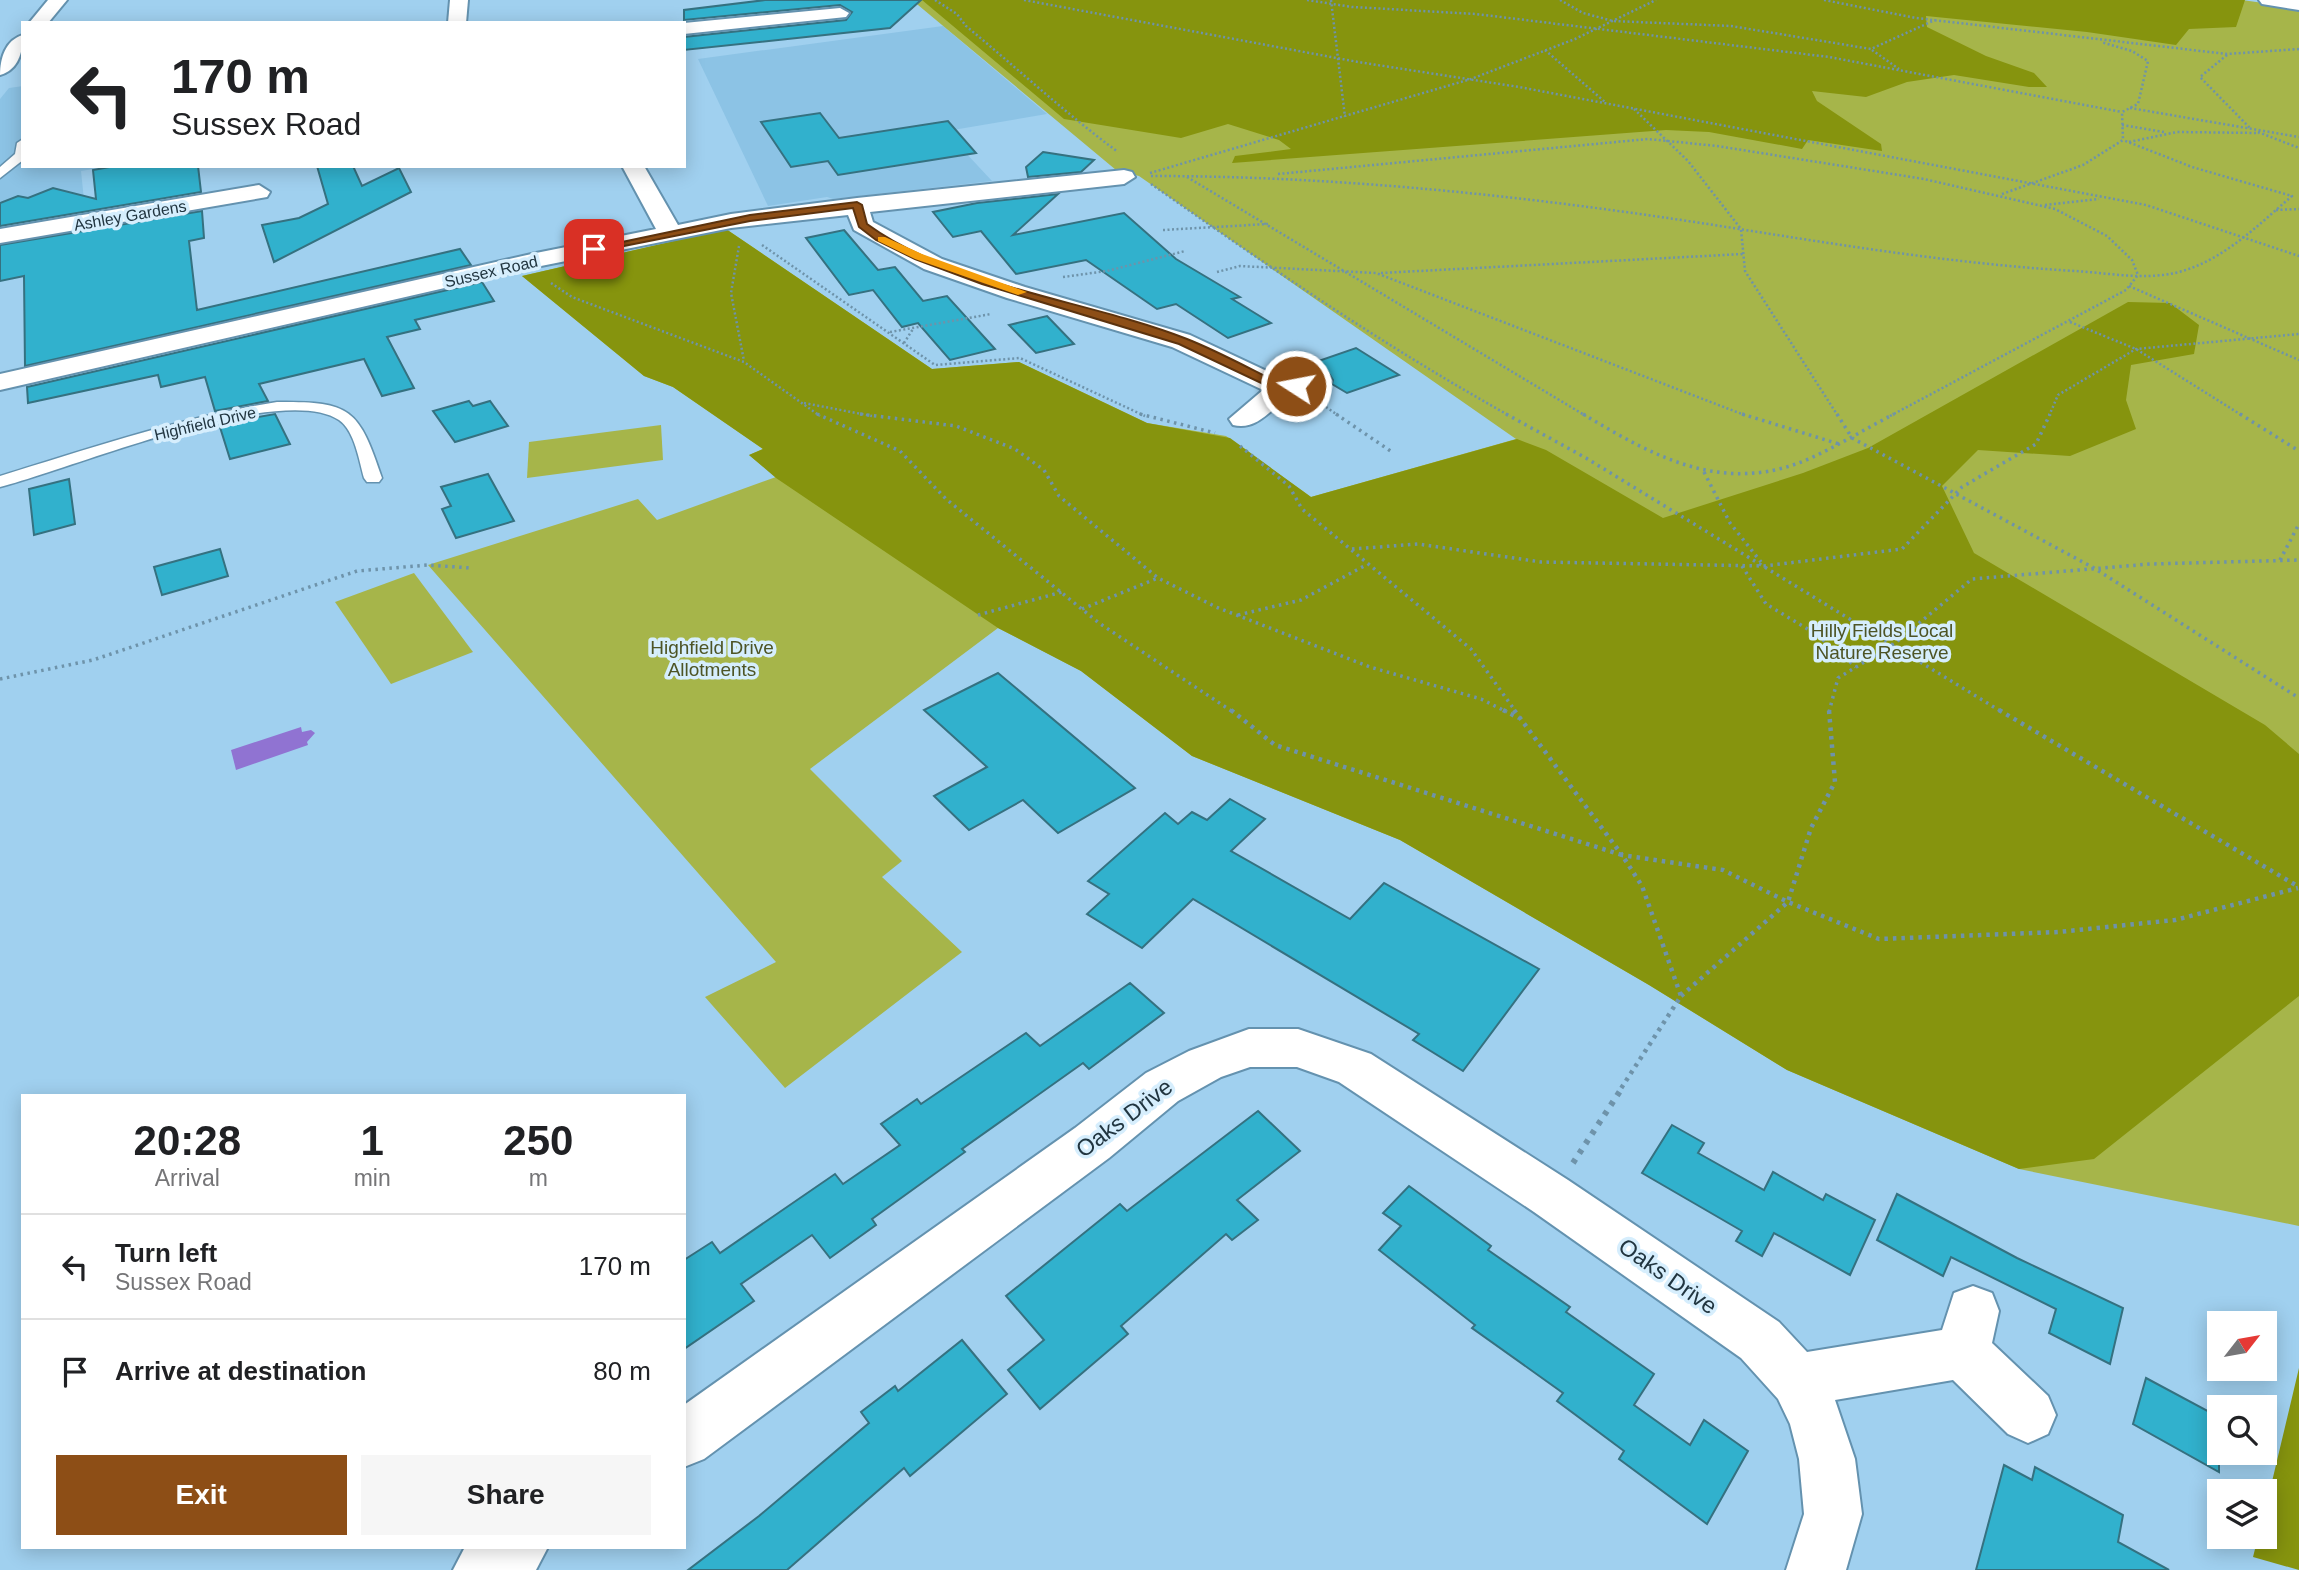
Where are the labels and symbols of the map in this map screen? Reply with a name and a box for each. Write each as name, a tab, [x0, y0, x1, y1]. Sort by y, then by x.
street label: Ashley Gardens	[73, 197, 188, 234]
pin	[564, 219, 624, 279]
street label: Sussex Road	[443, 253, 539, 290]
position arrow	[1259, 349, 1333, 423]
street label: Highfield Drive	[153, 403, 258, 443]
park label: Hilly Fields Local Nature Reserve	[1811, 620, 1953, 663]
park label: Highfield Drive Allotments	[650, 637, 774, 680]
street label: Oaks Drive	[1071, 1073, 1177, 1163]
street label: Oaks Drive	[1614, 1233, 1722, 1319]
north arrow	[2207, 1311, 2277, 1381]

